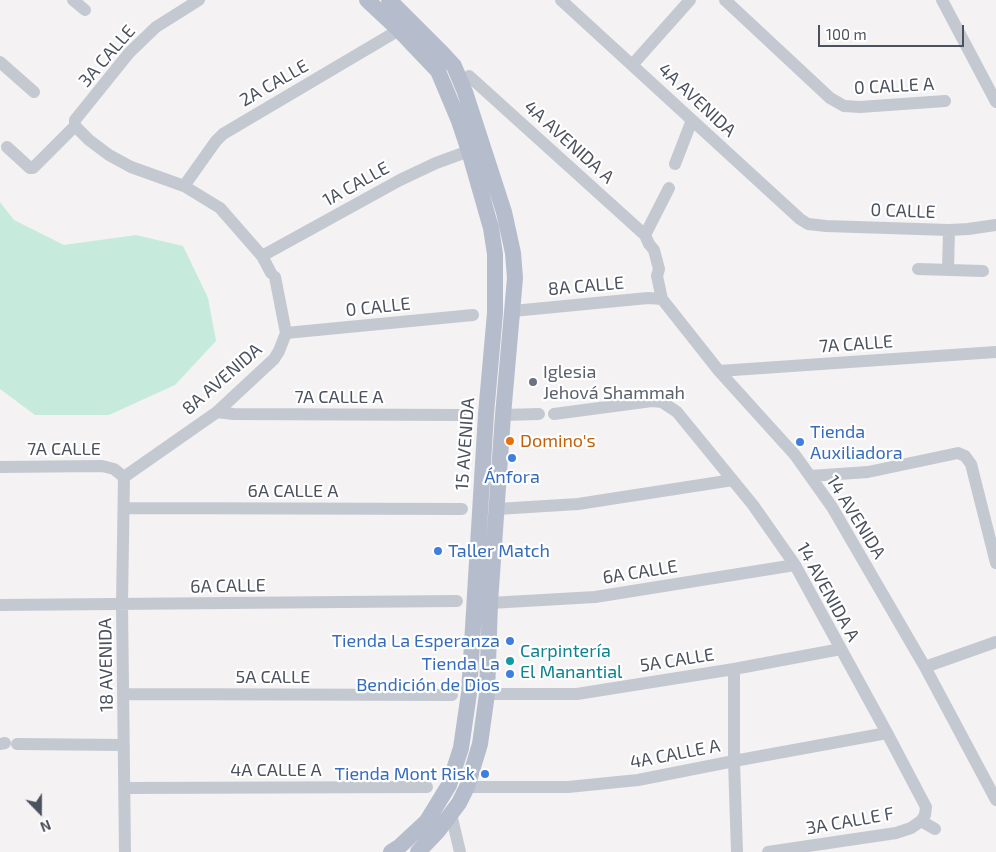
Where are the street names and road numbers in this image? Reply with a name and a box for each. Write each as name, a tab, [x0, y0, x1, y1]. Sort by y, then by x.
street label: 3A CALLE	[74, 21, 140, 91]
street label: 2A CALLE	[236, 55, 312, 111]
street label: 4A AVENIDA	[654, 59, 740, 141]
street label: 0 CALLE A	[853, 73, 935, 99]
street label: 4A AVENIDA A	[520, 96, 618, 188]
street label: 1A CALLE	[319, 157, 393, 211]
street label: 0 CALLE	[870, 199, 936, 223]
street label: 8A CALLE	[547, 272, 625, 300]
street label: 0 CALLE	[345, 293, 411, 321]
street label: 7A CALLE	[818, 331, 894, 357]
street label: 8A AVENIDA	[178, 339, 266, 419]
street label: 7A CALLE A	[294, 386, 384, 408]
street label: 15 AVENIDA	[451, 397, 479, 491]
street label: 7A CALLE	[27, 438, 101, 460]
street label: 14 AVENIDA	[822, 471, 890, 563]
street label: 6A CALLE A	[248, 480, 338, 502]
street label: 14 AVENIDA A	[792, 539, 864, 645]
street label: 6A CALLE	[601, 555, 679, 589]
street label: 6A CALLE	[190, 575, 266, 597]
street label: 18 AVENIDA	[94, 618, 118, 712]
street label: 5A CALLE	[638, 643, 716, 677]
street label: 5A CALLE	[236, 666, 310, 688]
street label: 4A CALLE A	[628, 735, 722, 773]
street label: 4A CALLE A	[230, 759, 322, 781]
street label: 3A CALLE F	[804, 803, 896, 839]

